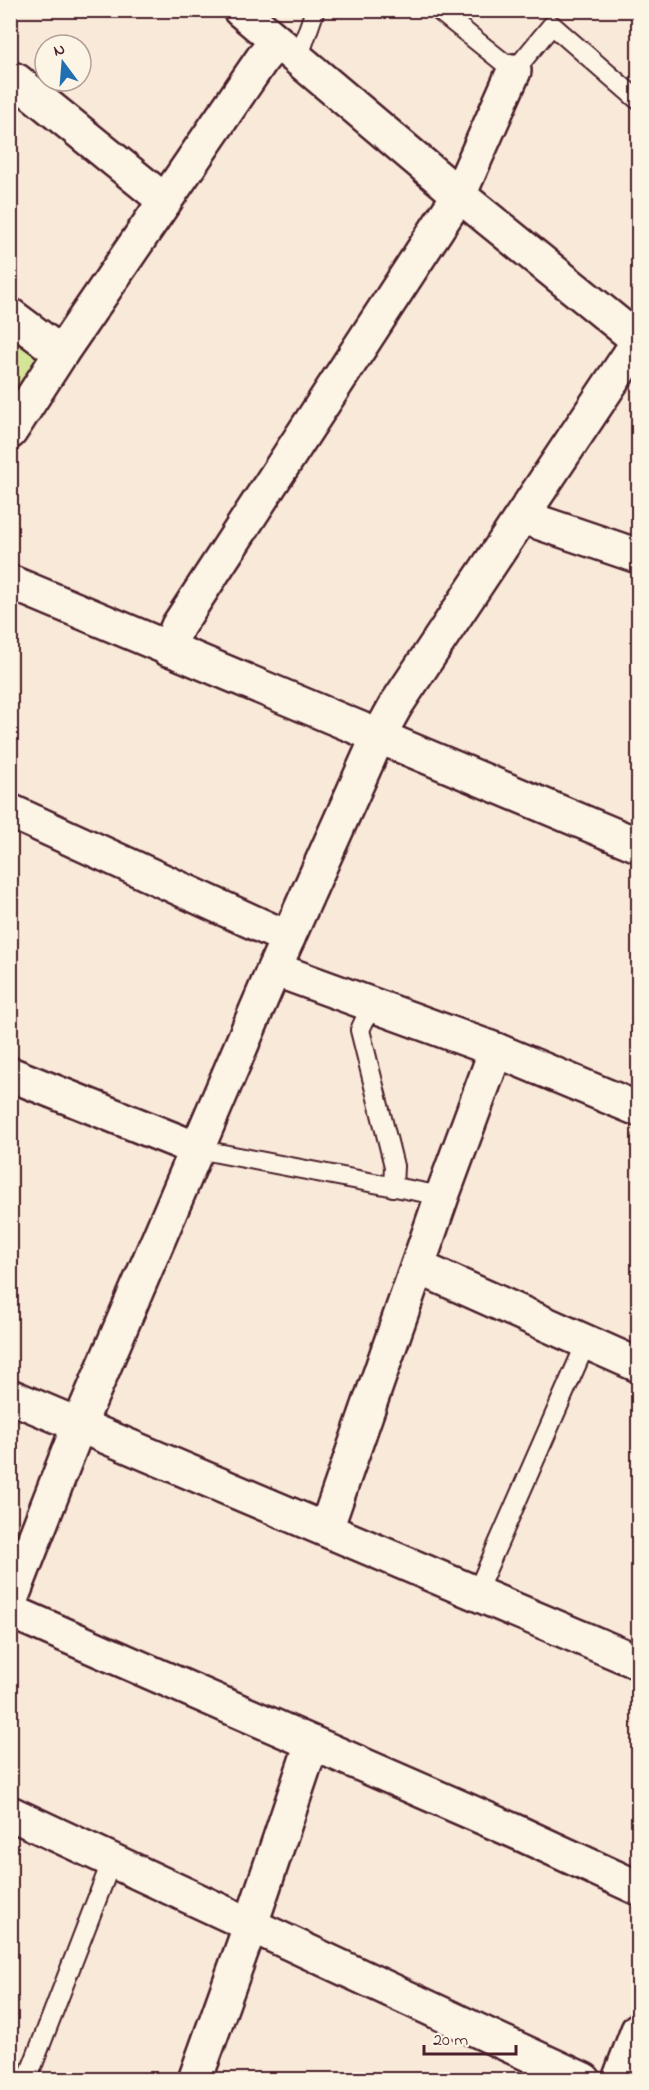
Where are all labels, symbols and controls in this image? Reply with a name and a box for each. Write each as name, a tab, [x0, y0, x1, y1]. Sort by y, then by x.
north arrow	[33, 33, 93, 93]
text: N	[51, 37, 68, 64]
scale bar	[424, 2018, 516, 2056]
text: 20 m	[433, 2028, 468, 2054]

